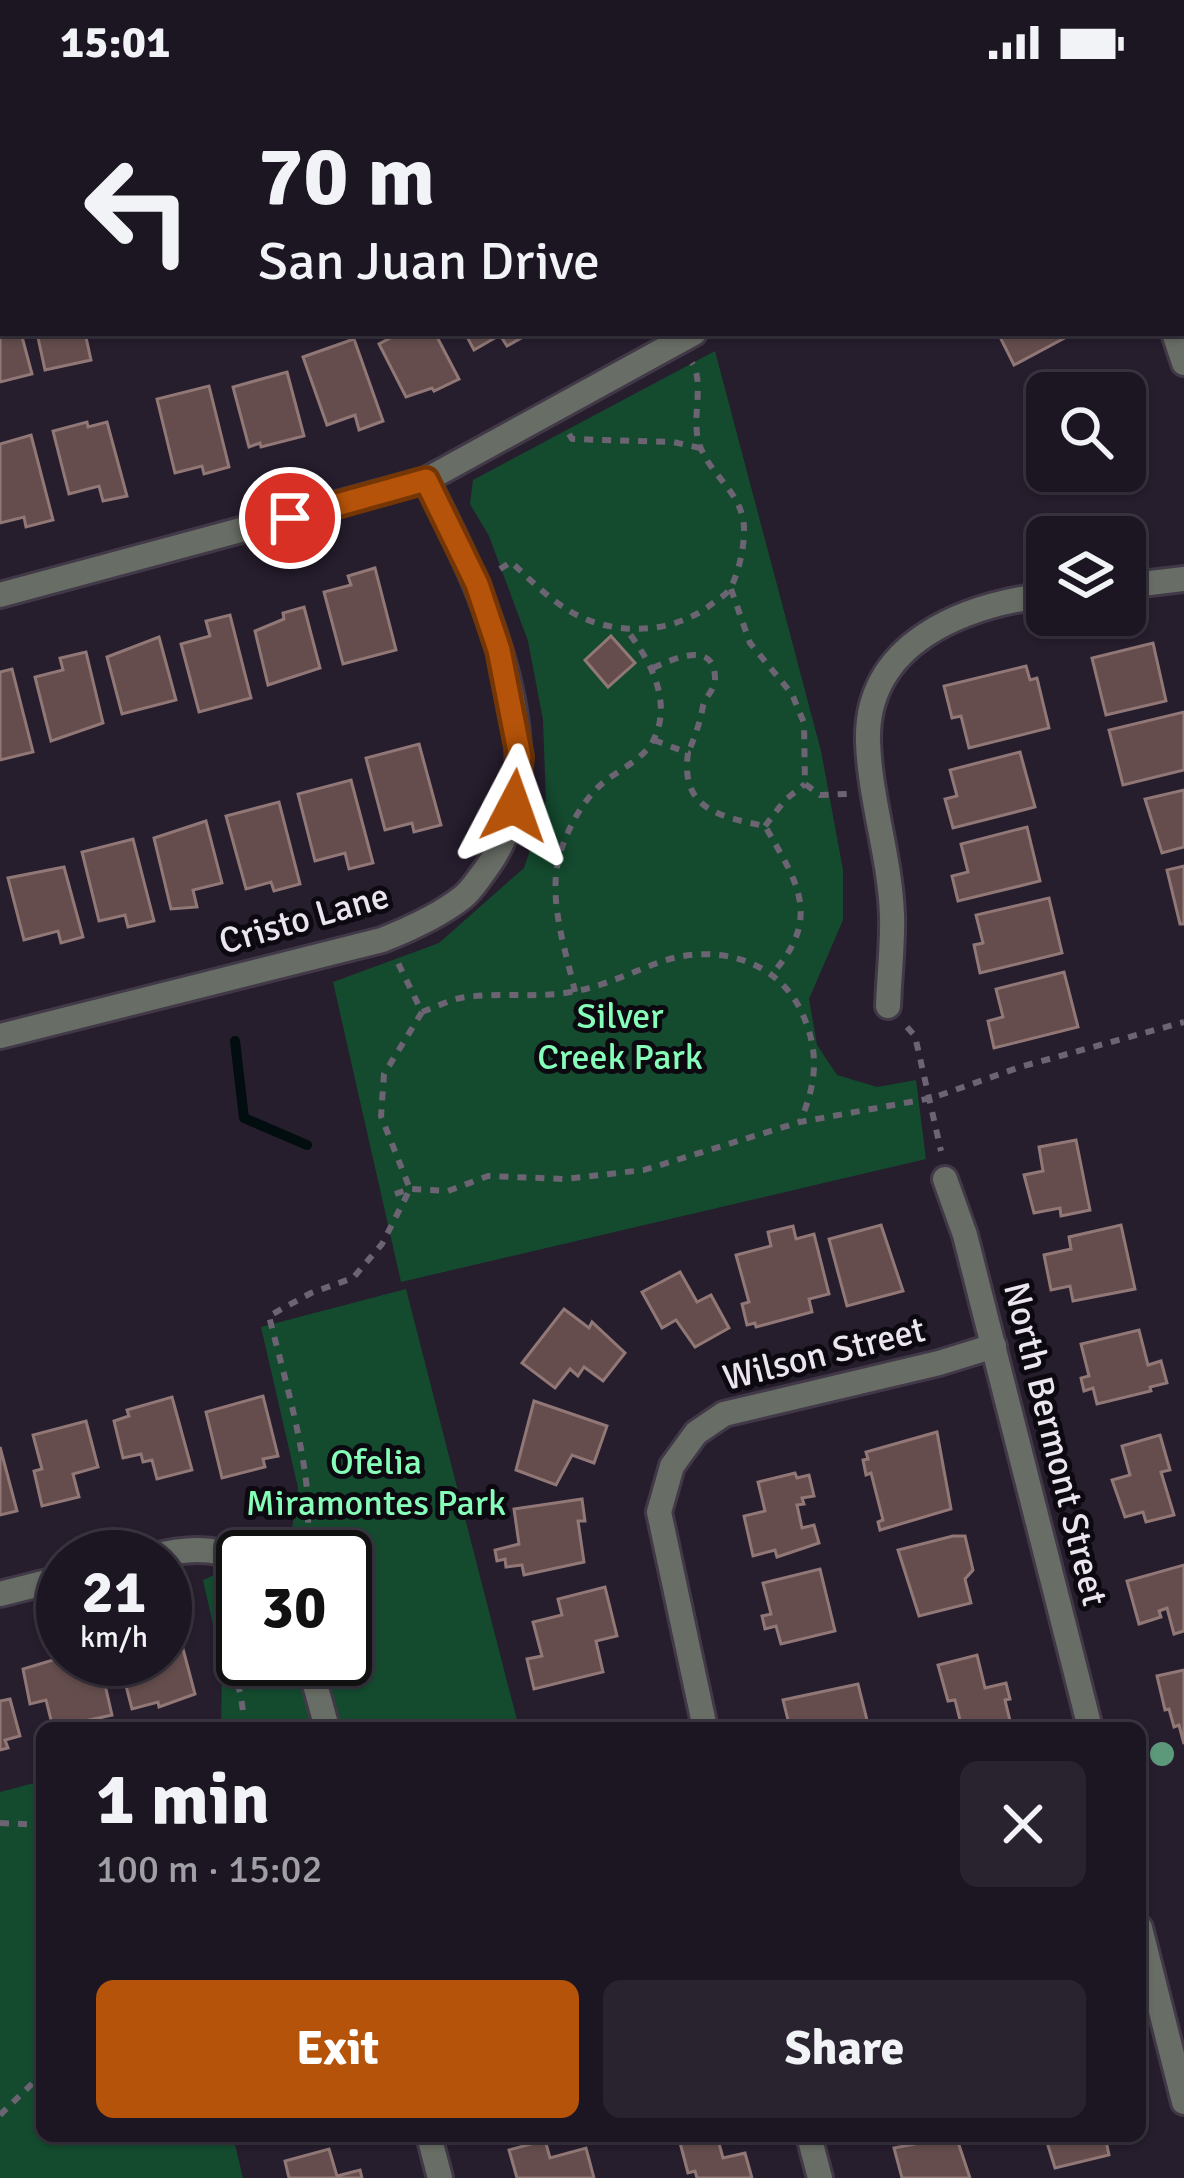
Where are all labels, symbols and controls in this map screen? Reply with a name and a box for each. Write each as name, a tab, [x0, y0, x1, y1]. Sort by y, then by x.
text: 15:01	[60, 15, 170, 70]
text: 70 m	[258, 125, 435, 229]
icon: left	[60, 132, 216, 288]
text: San Juan Drive	[258, 228, 600, 295]
map controls	[1026, 372, 1146, 636]
button: search	[1026, 372, 1146, 492]
pin	[239, 467, 341, 569]
icon: arrive	[257, 485, 323, 551]
button: layers	[1026, 516, 1146, 636]
position arrow	[451, 743, 577, 869]
street label: Cristo Lane	[214, 873, 394, 965]
park label: Silver Creek Park	[537, 994, 703, 1080]
street label: North Bermont Street	[993, 1278, 1117, 1610]
street label: Wilson Street	[718, 1307, 930, 1401]
park label: Ofelia Miramontes Park	[246, 1440, 506, 1526]
speed limit sign: 30	[216, 1530, 372, 1686]
text: 21	[82, 1556, 146, 1630]
text: km/h	[80, 1619, 148, 1656]
text: 1 min	[96, 1755, 270, 1844]
button: close	[960, 1761, 1086, 1887]
text: 100 m · 15:02	[96, 1845, 323, 1893]
button: Exit	[96, 1980, 579, 2118]
button: Share	[603, 1980, 1086, 2118]

